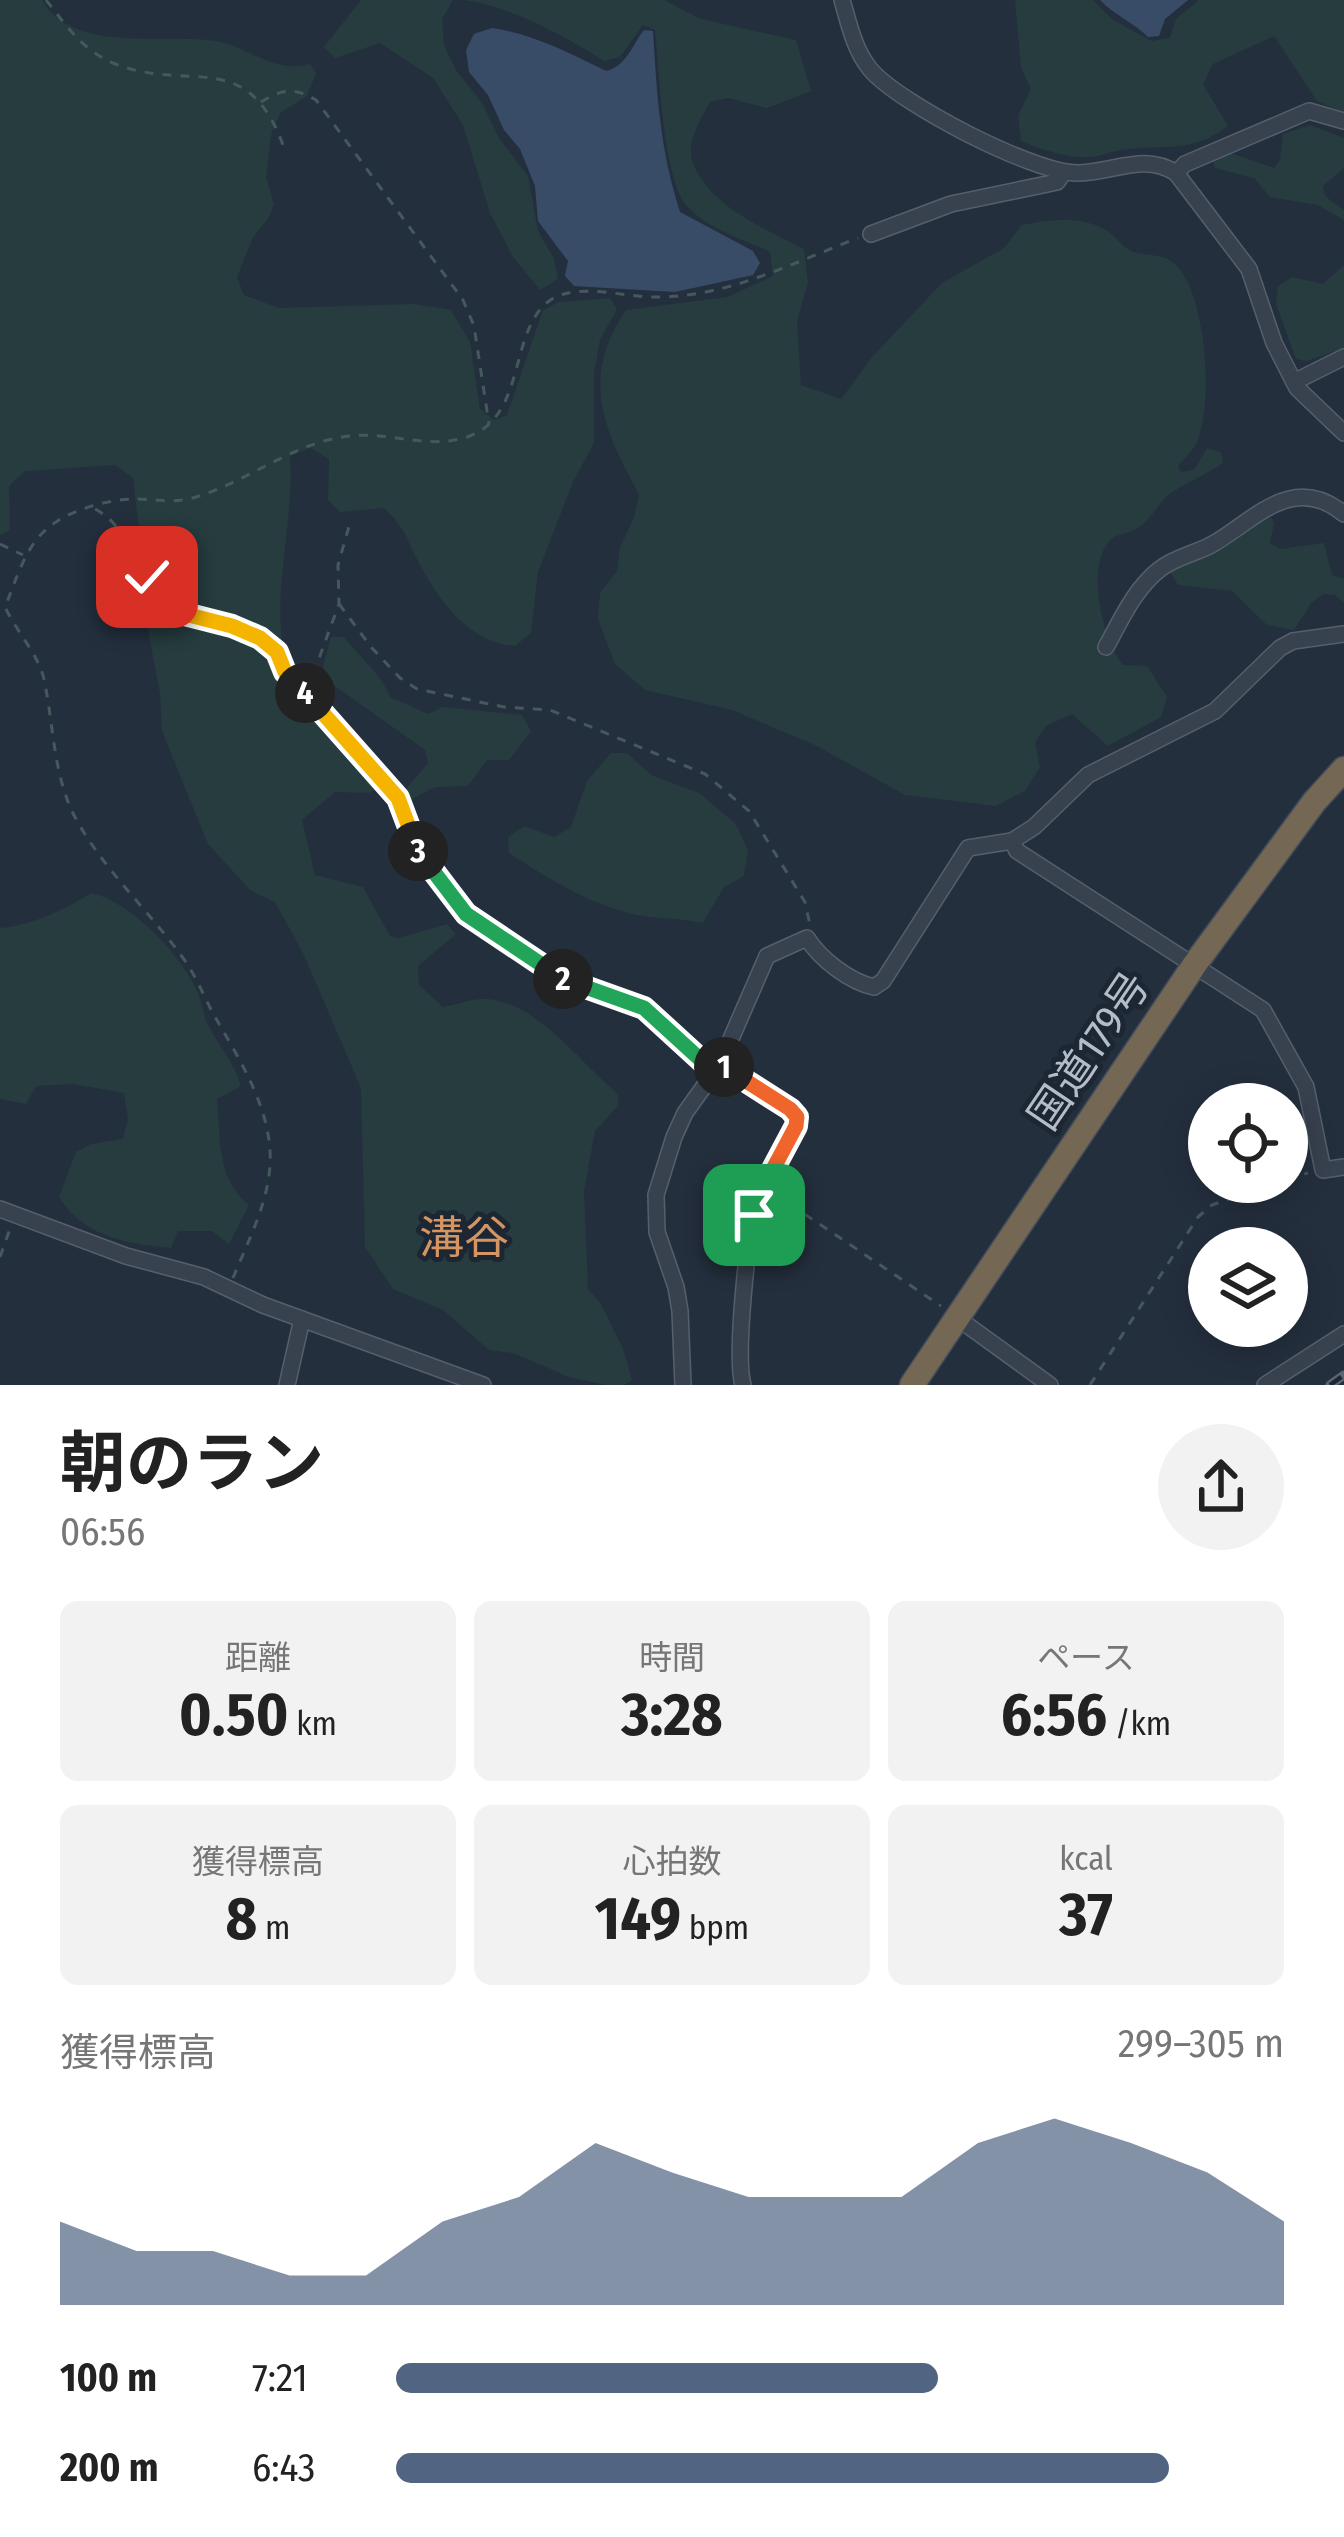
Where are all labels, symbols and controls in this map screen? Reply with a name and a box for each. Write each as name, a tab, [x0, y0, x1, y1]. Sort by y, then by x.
pin	[96, 526, 198, 628]
icon: check	[114, 544, 180, 610]
pin: 4	[275, 663, 335, 723]
text: 4	[297, 673, 313, 713]
pin: 3	[388, 821, 448, 881]
text: 3	[410, 831, 426, 871]
pin: 2	[533, 949, 593, 1009]
text: 2	[555, 959, 571, 999]
street label: 国道179号	[1018, 963, 1160, 1139]
pin: 1	[694, 1037, 754, 1097]
text: 1	[717, 1047, 731, 1087]
map controls	[1188, 1083, 1308, 1347]
button: locate	[1188, 1083, 1308, 1203]
pin	[703, 1164, 805, 1266]
icon: arrive	[721, 1182, 787, 1248]
district label: 溝谷	[419, 1211, 509, 1265]
button: layers	[1188, 1227, 1308, 1347]
text: 朝のラン	[60, 1424, 324, 1503]
button: share	[1158, 1424, 1284, 1550]
text: 06:56	[60, 1509, 145, 1555]
text: 距離	[225, 1638, 291, 1678]
text: 時間	[639, 1638, 705, 1678]
text: ペース	[1037, 1638, 1135, 1678]
text: 0.50	[179, 1679, 288, 1751]
text: 3:28	[621, 1679, 723, 1751]
text: 6:56	[1001, 1679, 1107, 1751]
text: km	[288, 1704, 337, 1744]
text: /km	[1107, 1704, 1171, 1744]
text: kcal	[1059, 1839, 1113, 1879]
text: 獲得標高	[192, 1842, 324, 1882]
text: 心拍数	[623, 1842, 722, 1882]
text: 37	[1059, 1879, 1113, 1951]
text: 8	[226, 1883, 257, 1955]
text: 149	[595, 1883, 681, 1955]
text: m	[257, 1908, 290, 1948]
text: bpm	[681, 1908, 749, 1948]
text: 299–305 m	[1118, 2021, 1284, 2067]
text: 獲得標高	[60, 2030, 216, 2076]
text: 100 m	[60, 2355, 157, 2401]
text: 7:21	[252, 2355, 308, 2401]
text: 200 m	[60, 2445, 159, 2491]
text: 6:43	[252, 2445, 315, 2491]

